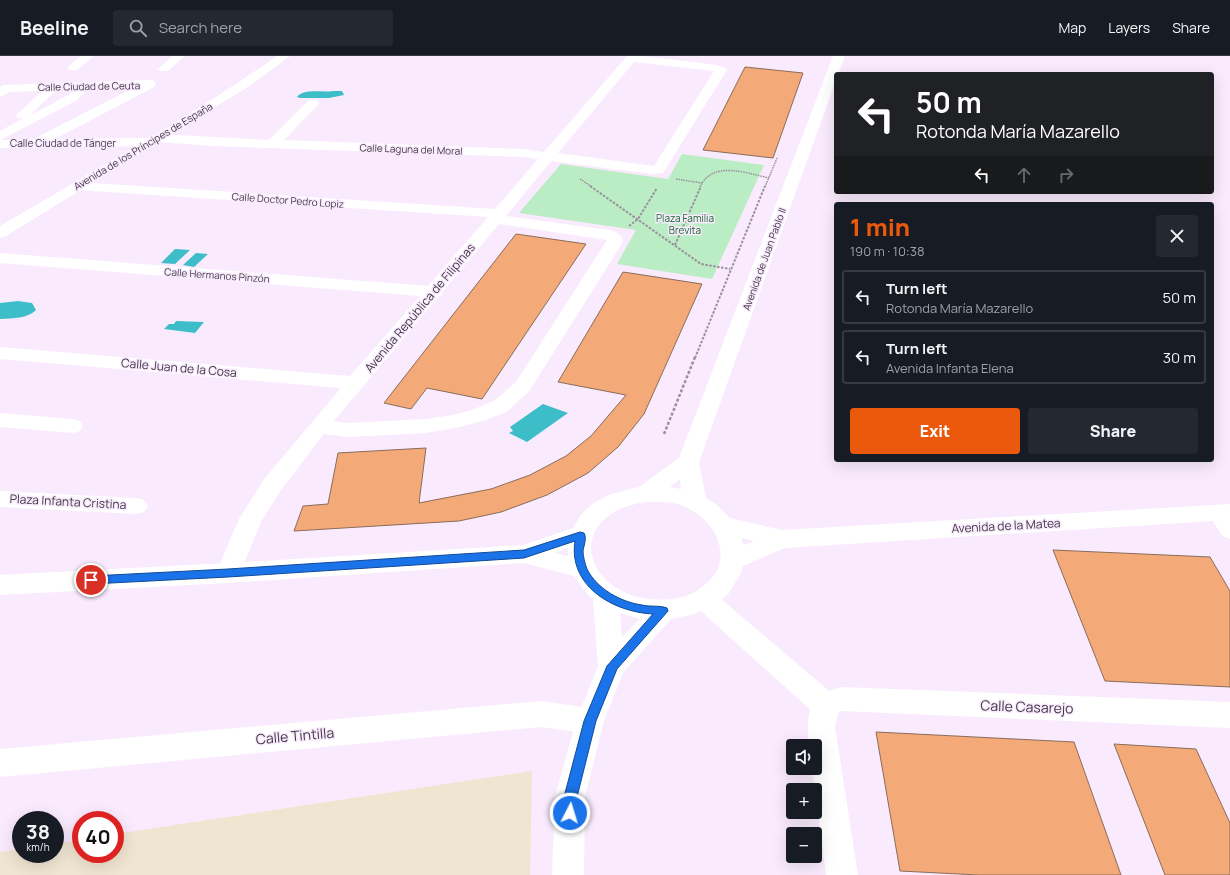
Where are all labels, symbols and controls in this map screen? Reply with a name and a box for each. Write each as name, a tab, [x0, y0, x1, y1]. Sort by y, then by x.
search box	[113, 10, 393, 46]
text: Beeline	[20, 15, 89, 41]
icon: search	[127, 17, 149, 39]
text: Search here	[159, 17, 242, 38]
text: Map	[1058, 18, 1086, 37]
text: Layers	[1108, 18, 1150, 37]
text: Share	[1172, 18, 1210, 37]
street label: Calle Ciudad de Ceuta	[38, 78, 140, 94]
text: 50 m	[916, 83, 982, 121]
icon: left	[850, 88, 902, 140]
street label: Avenida de los Príncipes de España	[71, 99, 215, 193]
text: Rotonda María Mazarello	[916, 119, 1120, 143]
street label: Calle Ciudad de Tánger	[10, 136, 116, 150]
street label: Calle Laguna del Moral	[359, 140, 463, 158]
icon: left	[971, 164, 993, 186]
icon: ahead	[1013, 164, 1035, 186]
icon: right	[1055, 164, 1077, 186]
street label: Calle Doctor Pedro Lopiz	[231, 189, 345, 211]
street label: Avenida de Juan Pablo II	[739, 206, 789, 312]
text: 1 min	[850, 210, 910, 243]
park label: Plaza Familia Brevita	[656, 211, 714, 237]
button: close	[1156, 215, 1198, 257]
street label: Avenida República de Filipinas	[360, 239, 479, 376]
text: 190 m · 10:38	[850, 242, 924, 260]
street label: Calle Hermanos Pinzón	[164, 264, 270, 286]
text: Turn left	[886, 278, 948, 299]
icon: left	[852, 286, 874, 308]
text: 50 m	[1162, 287, 1196, 308]
text: Rotonda María Mazarello	[886, 299, 1033, 317]
text: Turn left	[886, 338, 948, 359]
icon: left	[852, 346, 874, 368]
text: 30 m	[1163, 347, 1196, 368]
street label: Calle Juan de la Cosa	[120, 354, 238, 381]
text: Avenida Infanta Elena	[886, 359, 1014, 377]
button: Exit	[850, 408, 1020, 454]
button: Share	[1028, 408, 1198, 454]
street label: Plaza Infanta Cristina	[9, 490, 127, 513]
street label: Avenida de la Matea	[951, 514, 1061, 537]
pin	[74, 563, 108, 597]
icon: arrive	[80, 569, 102, 591]
street label: Calle Casarejo	[980, 695, 1074, 718]
street label: Calle Tintilla	[255, 723, 335, 748]
map controls	[786, 739, 822, 863]
button: sound	[786, 739, 822, 775]
button: +	[786, 783, 822, 819]
position arrow	[549, 792, 591, 834]
speed limit sign: 40	[72, 811, 124, 863]
text: 38	[26, 818, 50, 845]
button: −	[786, 827, 822, 863]
text: km/h	[26, 840, 50, 854]

